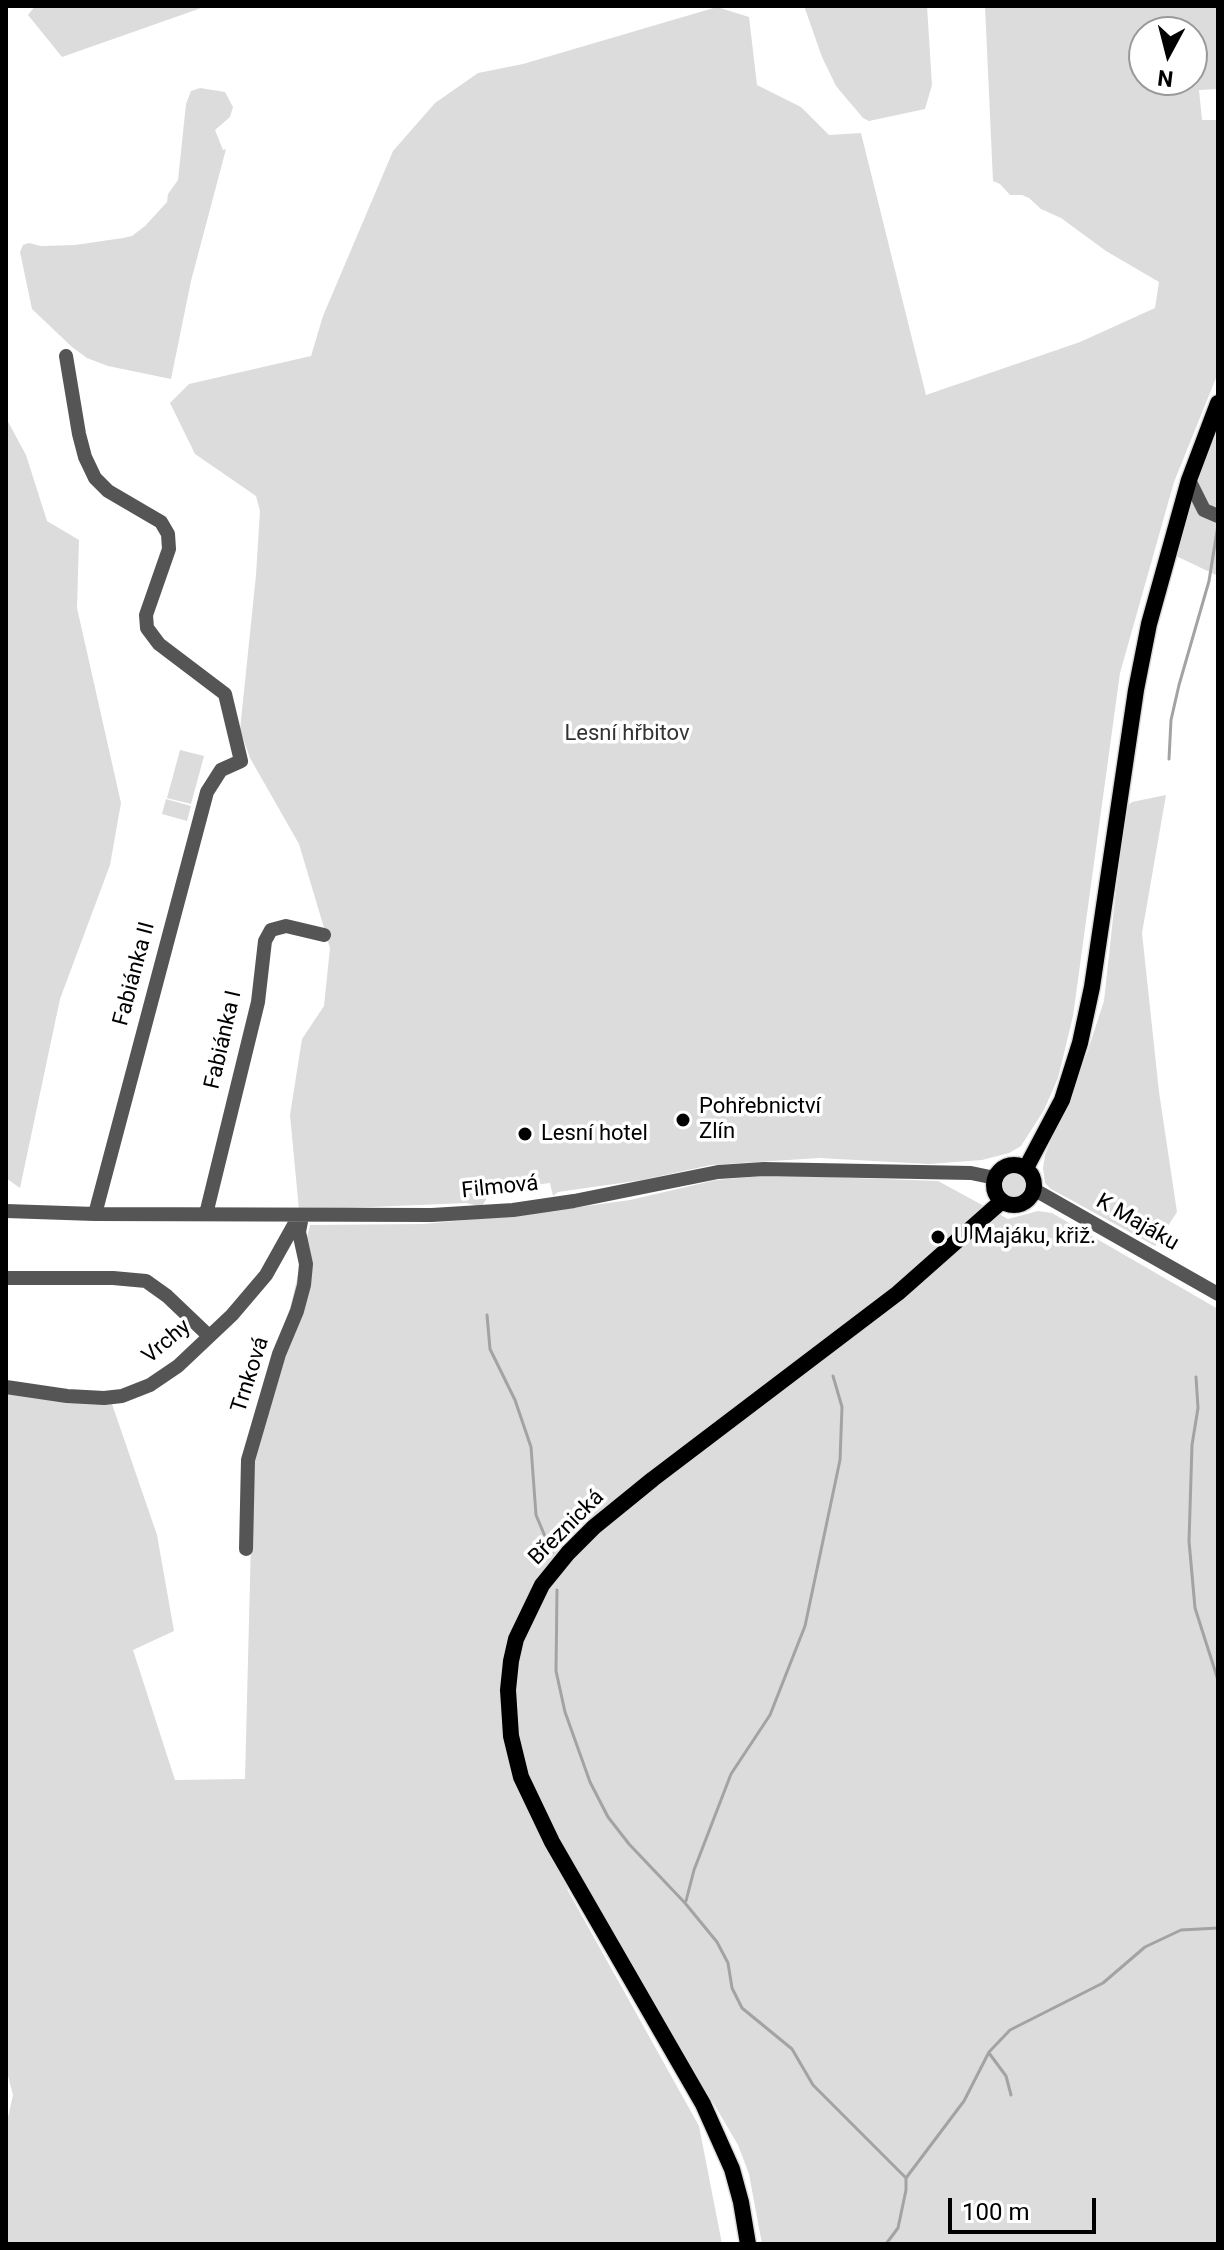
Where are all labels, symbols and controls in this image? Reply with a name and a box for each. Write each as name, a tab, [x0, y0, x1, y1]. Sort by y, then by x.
north arrow	[1128, 16, 1208, 96]
text: N	[1156, 65, 1174, 92]
park label: Lesní hřbitov	[564, 721, 690, 747]
street label: Fabiánka II	[109, 919, 161, 1029]
street label: Fabiánka I	[200, 988, 248, 1092]
place label: Pohřebnictví Zlín	[699, 1094, 821, 1146]
marker: Pohřebnictví Zlín	[674, 1111, 692, 1129]
place label: Lesní hotel	[541, 1121, 648, 1147]
marker: Lesní hotel	[516, 1125, 534, 1143]
street label: Filmová	[460, 1171, 540, 1205]
street label: K Majáku	[1091, 1189, 1183, 1257]
place label: U Majáku, křiž.	[954, 1224, 1096, 1250]
marker: U Majáku, křiž.	[929, 1228, 947, 1246]
street label: Vrchy	[137, 1314, 197, 1370]
street label: Trnková	[226, 1334, 276, 1416]
street label: Březnická	[524, 1485, 610, 1571]
scale bar	[952, 2182, 1100, 2232]
text: 100 m	[962, 2198, 1029, 2226]

